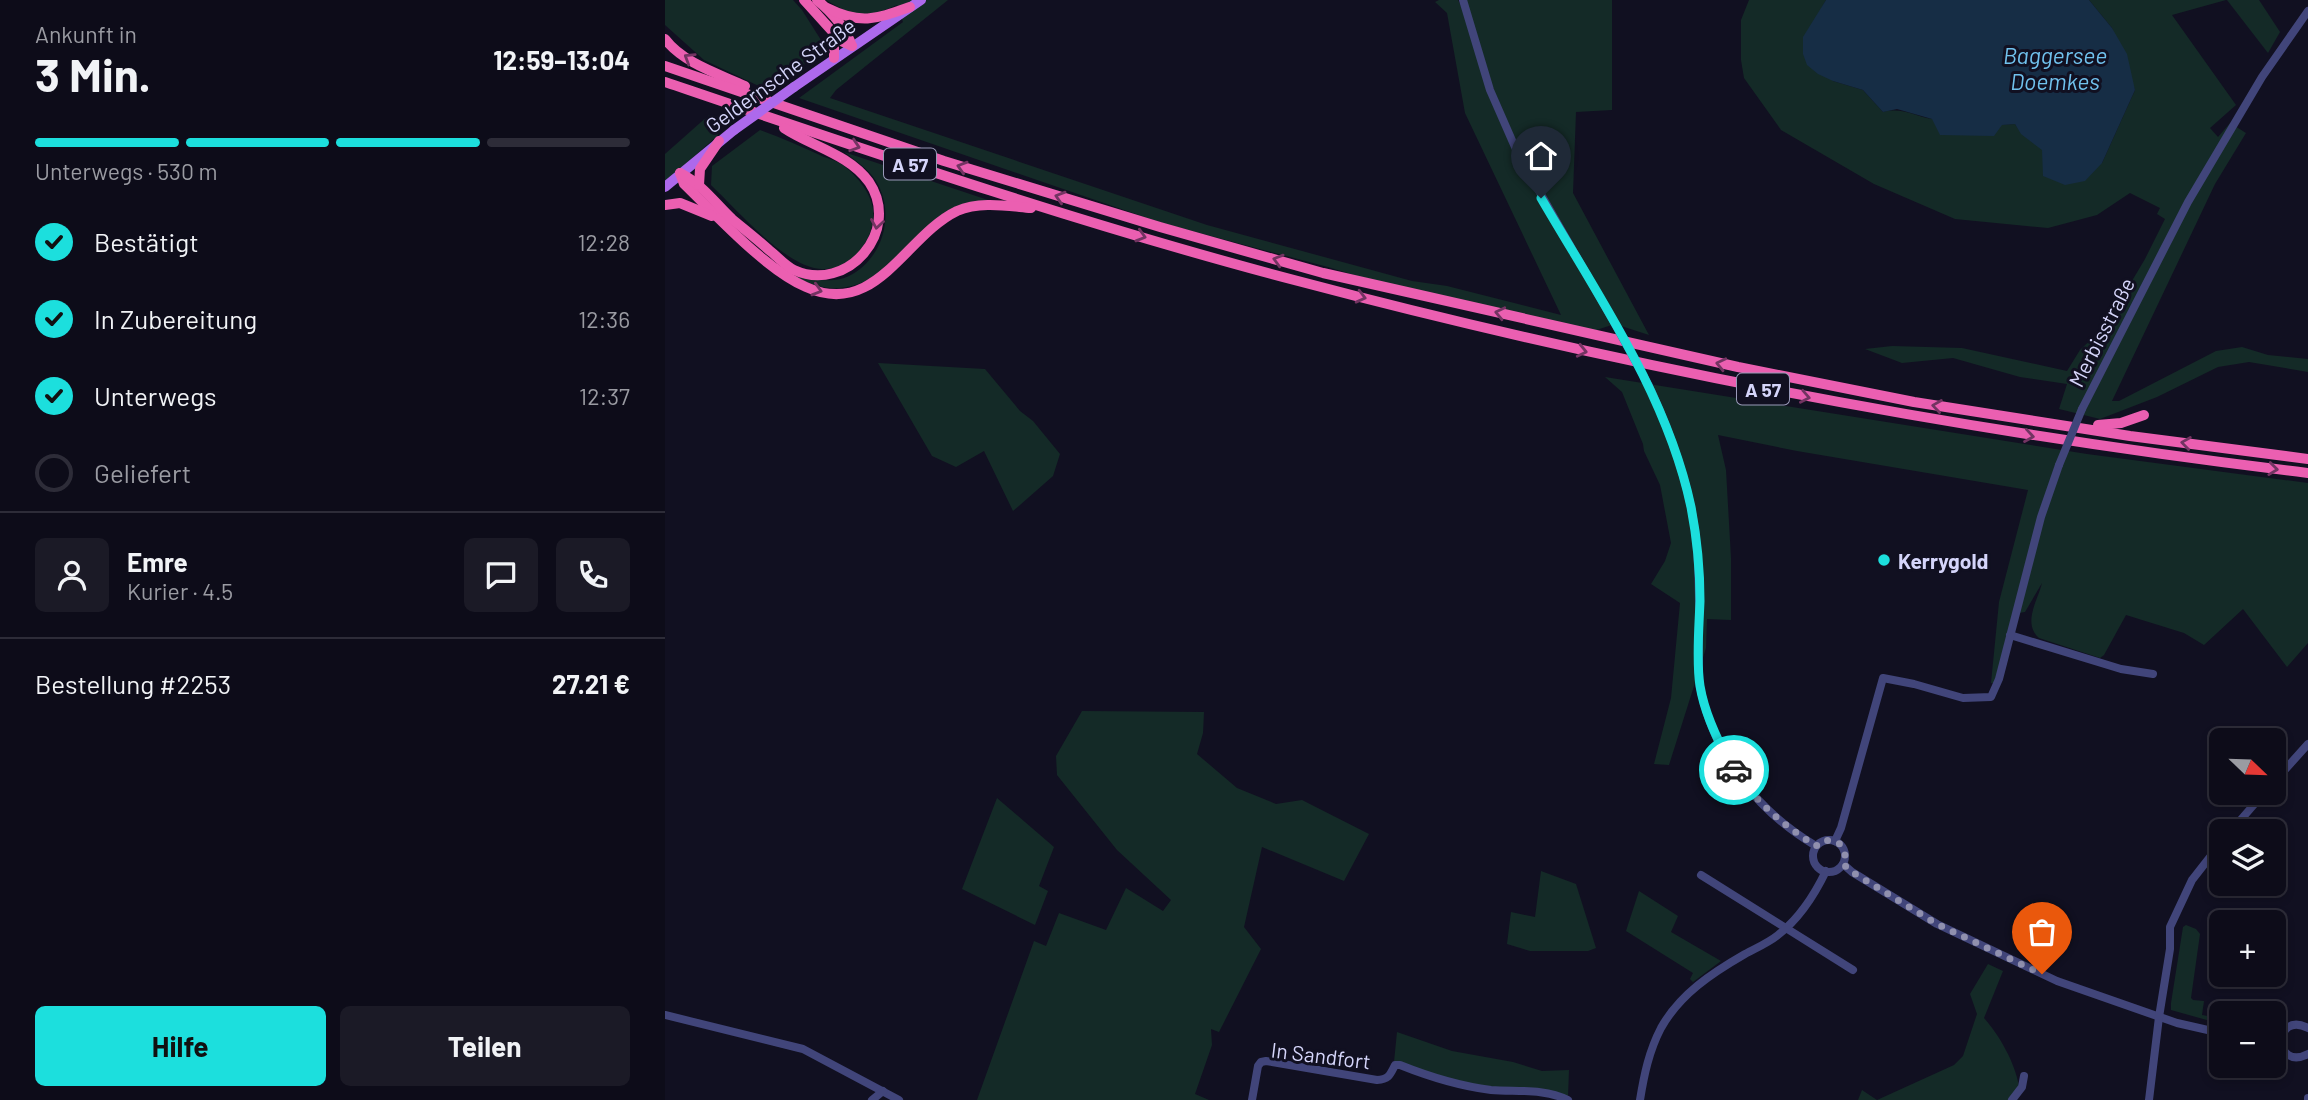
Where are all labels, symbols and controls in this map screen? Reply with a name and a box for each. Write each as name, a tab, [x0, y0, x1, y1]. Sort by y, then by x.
street label: Geldernsche Straße	[700, 12, 860, 138]
text: Ankunft in	[35, 20, 137, 48]
water label: Baggersee Doemkes	[2003, 41, 2107, 95]
text: 12:59–13:04	[493, 44, 630, 75]
text: 3 Min.	[35, 46, 151, 101]
one-way arrow	[683, 54, 696, 67]
pin	[1511, 126, 1571, 198]
icon: home	[1522, 137, 1560, 175]
one-way arrow	[849, 138, 861, 153]
road number: A 57	[884, 148, 936, 180]
text: Unterwegs · 530 m	[35, 157, 218, 185]
one-way arrow	[956, 160, 968, 175]
one-way arrow	[1054, 190, 1066, 205]
one-way arrow	[870, 218, 885, 230]
icon: check	[35, 223, 73, 261]
text: Bestätigt	[94, 226, 199, 257]
text: 12:28	[578, 228, 630, 256]
one-way arrow	[1135, 228, 1147, 243]
one-way arrow	[1272, 254, 1284, 269]
street label: Merbisstraße	[2063, 273, 2139, 391]
one-way arrow	[811, 282, 823, 296]
one-way arrow	[1355, 289, 1367, 303]
icon: check	[35, 300, 73, 338]
text: In Zubereitung	[94, 303, 257, 334]
text: 12:36	[578, 305, 630, 333]
one-way arrow	[1494, 307, 1506, 321]
one-way arrow	[1576, 343, 1588, 357]
one-way arrow	[1715, 357, 1727, 372]
road number: A 57	[1737, 374, 1789, 404]
icon: check	[35, 377, 73, 415]
text: Unterwegs	[94, 380, 216, 411]
text: 12:37	[579, 382, 630, 410]
one-way arrow	[1799, 388, 1811, 403]
one-way arrow	[1931, 398, 1943, 413]
one-way arrow	[2024, 428, 2035, 443]
one-way arrow	[2180, 436, 2192, 451]
text: Geliefert	[94, 457, 191, 488]
one-way arrow	[2268, 461, 2279, 476]
button: person	[35, 538, 109, 612]
button: chat	[464, 538, 538, 612]
button: phone	[556, 538, 630, 612]
text: Emre	[127, 546, 188, 577]
place label: Kerrygold	[1898, 548, 1988, 573]
marker: Kerrygold	[1876, 552, 1892, 568]
text: Kurier · 4.5	[127, 577, 233, 605]
text: Bestellung #2253	[35, 668, 231, 699]
text: 27.21 €	[552, 668, 630, 699]
north arrow	[2209, 728, 2285, 805]
map controls	[2209, 728, 2286, 1078]
courier	[1699, 735, 1769, 805]
icon: car	[1715, 751, 1753, 789]
button: layers	[2209, 819, 2286, 896]
pin	[2012, 902, 2072, 974]
button: +	[2209, 910, 2286, 987]
icon: bag	[2023, 913, 2061, 951]
button: −	[2209, 1001, 2286, 1078]
button: Hilfe	[35, 1006, 326, 1086]
button: Teilen	[340, 1006, 630, 1086]
street label: In Sandfort	[1270, 1036, 1372, 1074]

